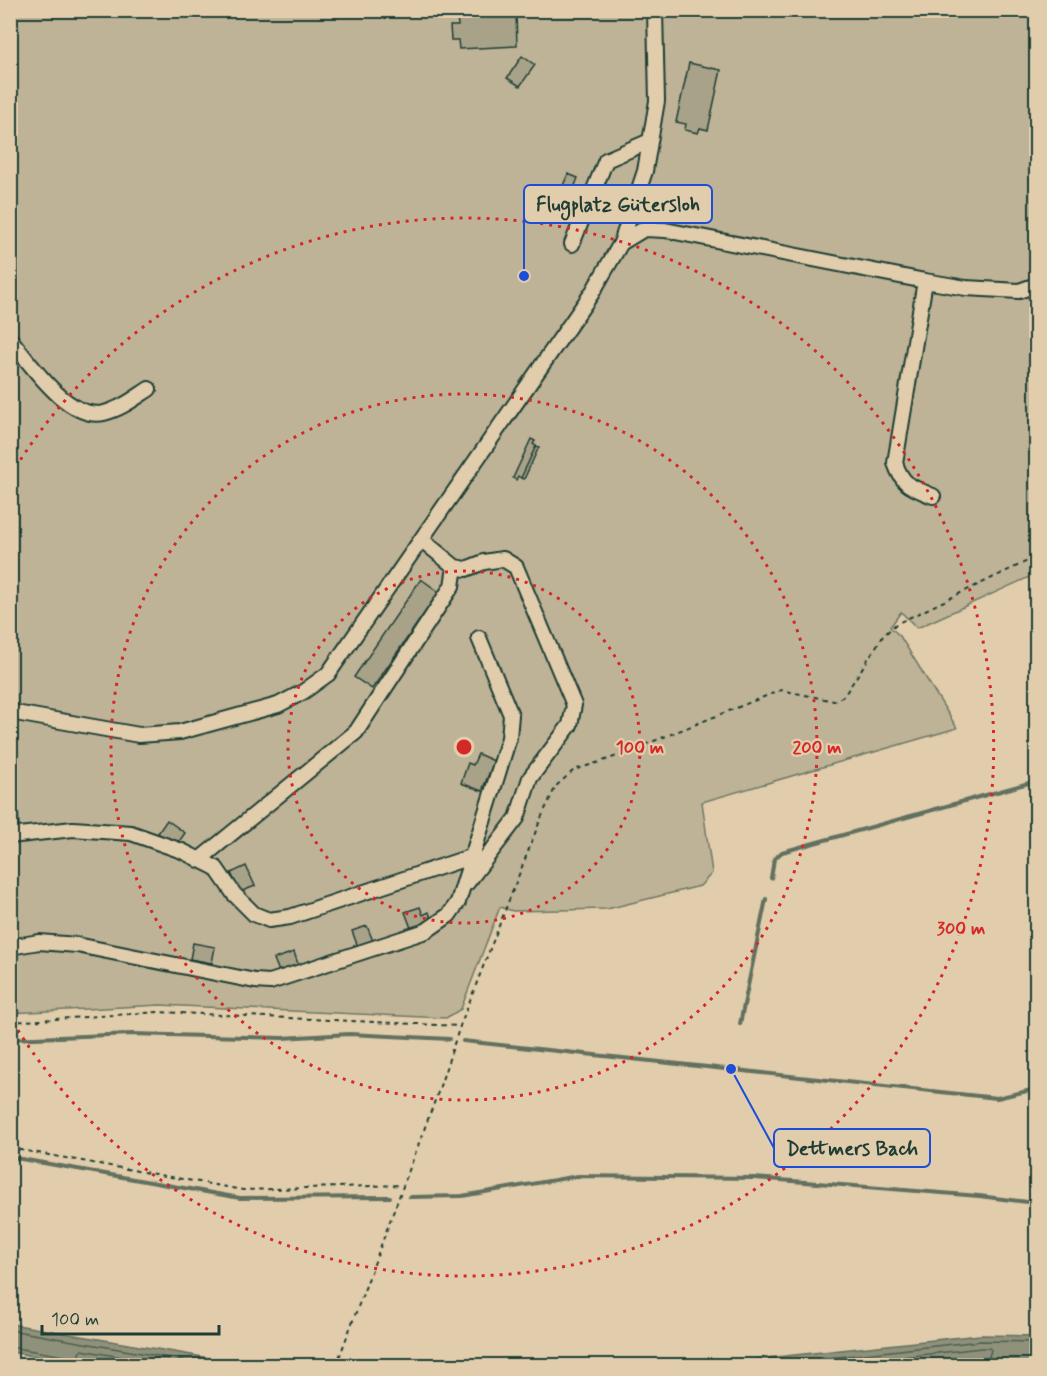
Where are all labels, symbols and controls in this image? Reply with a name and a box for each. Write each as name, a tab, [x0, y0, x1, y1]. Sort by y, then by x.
callout: Flugplatz Gütersloh	[524, 185, 712, 223]
text: Flugplatz Gütersloh	[536, 192, 700, 221]
text: 100 m	[616, 736, 664, 760]
text: 200 m	[792, 736, 842, 760]
centre of rings	[454, 737, 474, 757]
text: 300 m	[937, 917, 985, 941]
callout: Dettmers Bach	[774, 1129, 930, 1167]
text: Dettmers Bach	[786, 1136, 918, 1163]
scale bar	[42, 1298, 219, 1336]
text: 100 m	[51, 1308, 99, 1332]

